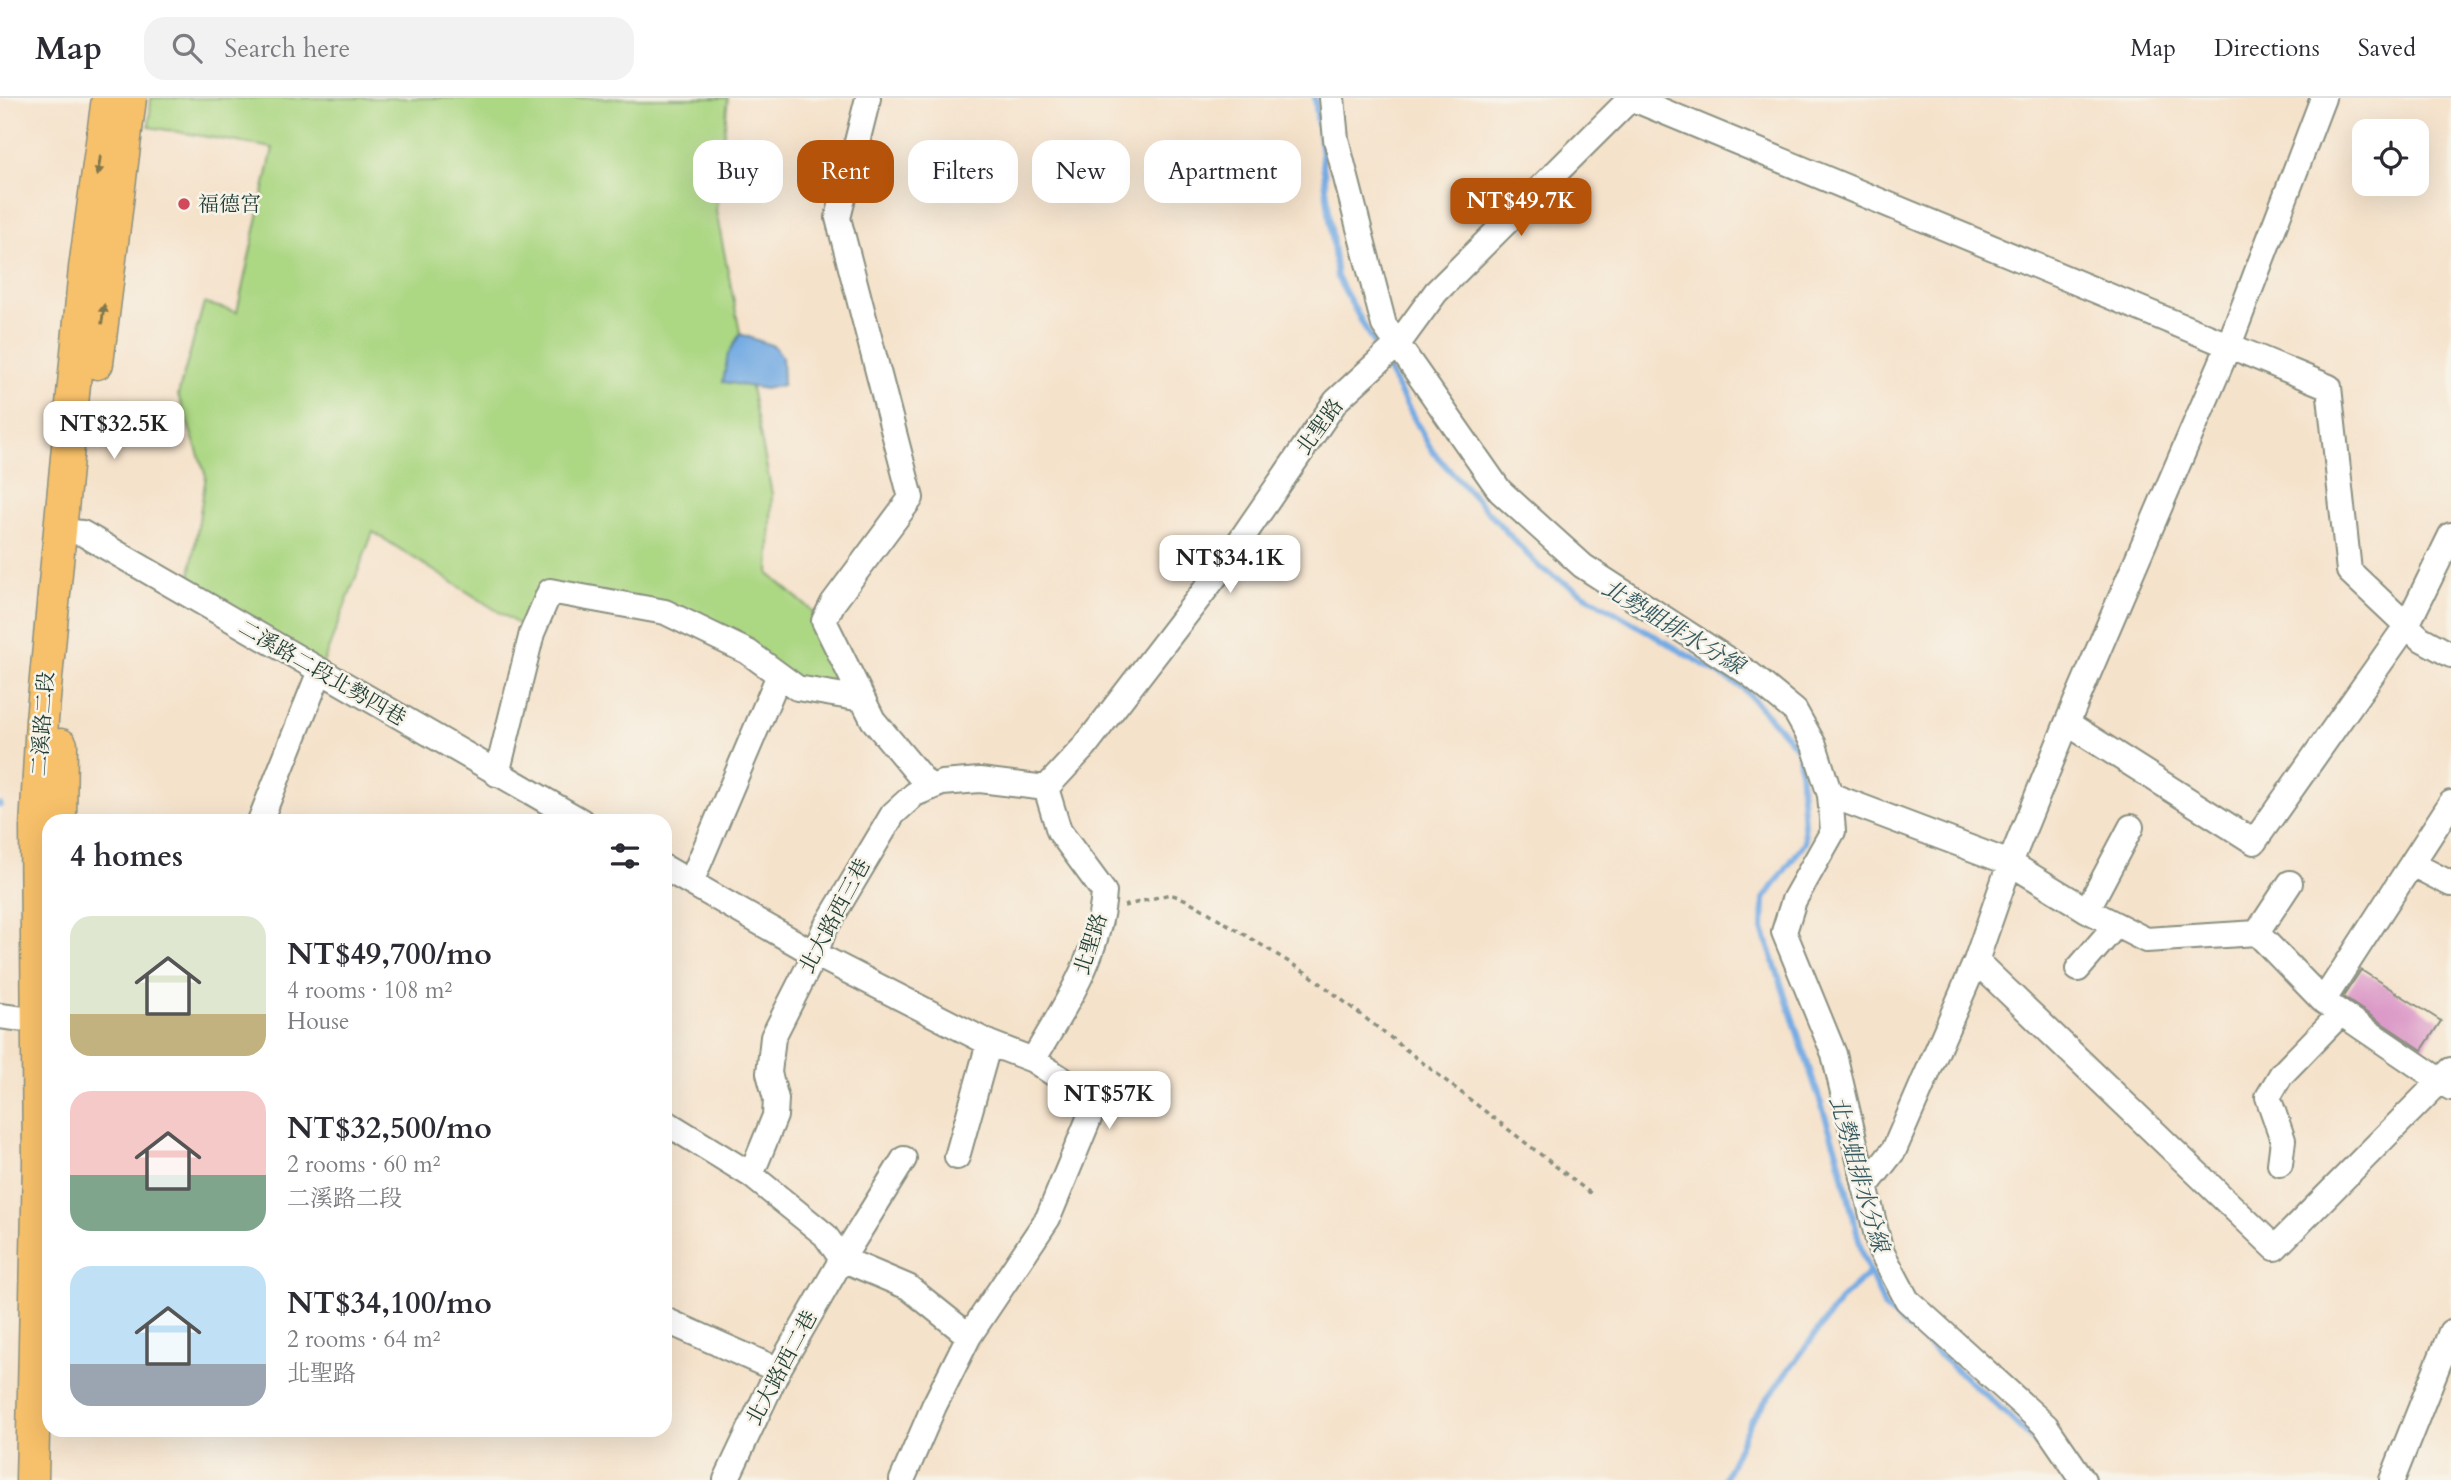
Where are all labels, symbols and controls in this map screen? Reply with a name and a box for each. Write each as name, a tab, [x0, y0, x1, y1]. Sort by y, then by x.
search box	[144, 17, 634, 80]
text: Map	[35, 26, 102, 71]
icon: search	[168, 29, 206, 67]
text: Search here	[224, 31, 350, 66]
text: Map	[2130, 32, 2176, 65]
text: Directions	[2214, 32, 2320, 65]
text: Saved	[2358, 32, 2416, 65]
map controls	[2352, 119, 2429, 196]
button: locate	[2352, 119, 2429, 196]
chip: Buy	[693, 140, 783, 203]
chip: Rent	[797, 140, 894, 203]
chip: Filters	[908, 140, 1018, 203]
chip: New	[1032, 140, 1130, 203]
chip: Apartment	[1144, 140, 1301, 203]
one-way arrow	[93, 155, 104, 177]
pin: NT$49.7K	[1449, 178, 1593, 238]
text: NT$49.7K	[1466, 185, 1576, 216]
place label: 福德宮	[198, 190, 261, 219]
marker: 福德宮	[176, 196, 192, 212]
one-way arrow	[98, 303, 109, 325]
street label: 北聖路	[1290, 393, 1350, 461]
pin: NT$32.5K	[42, 402, 186, 461]
text: NT$32.5K	[59, 408, 169, 439]
pin: NT$34.1K	[1158, 536, 1302, 595]
text: NT$34.1K	[1175, 542, 1285, 573]
water label: 北勢蛆排水分線	[1596, 572, 1752, 683]
street label: 二溪路二段北勢四巷	[233, 613, 411, 733]
street label: 二溪路二段	[25, 671, 61, 777]
text: 4 homes	[70, 836, 183, 877]
icon: filters	[606, 837, 644, 875]
street label: 北大路西三巷	[793, 854, 877, 978]
street label: 北聖路	[1067, 910, 1115, 978]
text: NT$49,700/mo	[287, 934, 492, 975]
icon: home	[126, 944, 210, 1028]
text: 4 rooms · 108 m²	[287, 975, 452, 1006]
text: House	[287, 1006, 349, 1037]
pin: NT$57K	[1052, 1072, 1166, 1131]
text: NT$57K	[1064, 1078, 1154, 1109]
water label: 北勢蛆排水分線	[1822, 1092, 1897, 1258]
text: NT$32,500/mo	[287, 1108, 492, 1149]
icon: home	[126, 1119, 210, 1203]
text: 2 rooms · 60 m²	[287, 1149, 440, 1180]
text: 二溪路二段	[287, 1183, 402, 1214]
text: NT$34,100/mo	[287, 1283, 492, 1324]
icon: home	[126, 1294, 210, 1378]
street label: 北大路西二巷	[740, 1306, 824, 1430]
text: 2 rooms · 64 m²	[287, 1324, 440, 1355]
text: 北聖路	[287, 1358, 356, 1389]

